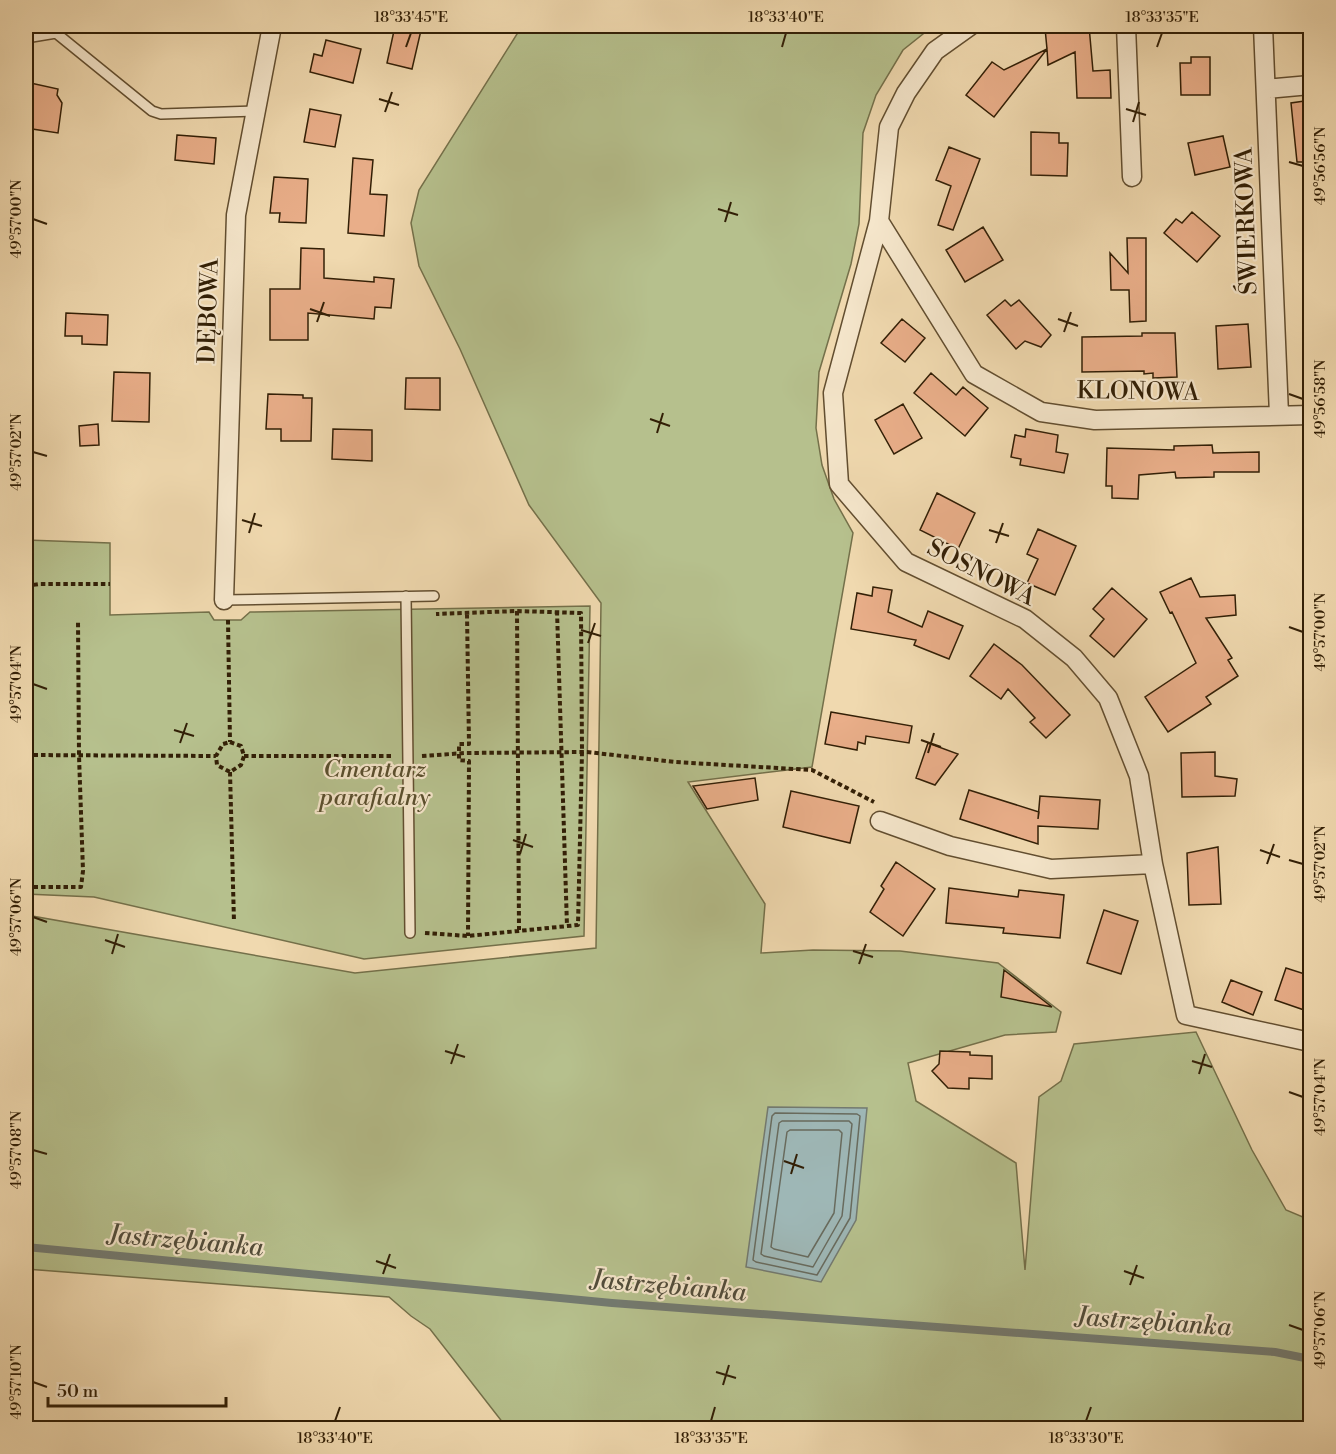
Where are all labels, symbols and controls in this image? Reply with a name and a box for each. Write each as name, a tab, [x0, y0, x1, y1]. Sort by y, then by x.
text: 18°33'45"E	[374, 8, 448, 27]
text: 18°33'40"E	[748, 8, 824, 27]
text: 18°33'35"E	[1125, 8, 1199, 27]
text: 49°56'56"N	[1311, 127, 1330, 205]
street label: ŚWIERKOWA	[1227, 146, 1265, 295]
text: 49°57'00"N	[7, 179, 26, 259]
street label: DĘBOWA	[192, 257, 226, 364]
text: 49°56'58"N	[1311, 360, 1330, 438]
street label: KLONOWA	[1076, 376, 1200, 408]
text: 49°57'02"N	[7, 413, 26, 491]
street label: SOSNOWA	[922, 533, 1041, 613]
text: 49°57'00"N	[1311, 592, 1330, 672]
text: 49°57'04"N	[7, 645, 26, 723]
park label: Cmentarz parafialny	[317, 755, 431, 813]
text: 49°57'02"N	[1311, 825, 1330, 903]
text: 49°57'06"N	[7, 878, 26, 956]
text: 49°57'04"N	[1311, 1058, 1330, 1136]
text: 49°57'08"N	[7, 1111, 26, 1189]
water label: Jastrzębianka	[104, 1218, 265, 1264]
water label: Jastrzębianka	[587, 1263, 748, 1309]
text: 49°57'06"N	[1311, 1291, 1330, 1369]
water label: Jastrzębianka	[1072, 1300, 1233, 1343]
text: 49°57'10"N	[7, 1344, 26, 1420]
scale bar	[48, 1370, 226, 1408]
text: 50 m	[57, 1380, 99, 1403]
text: 18°33'40"E	[297, 1429, 373, 1448]
text: 18°33'35"E	[674, 1429, 748, 1448]
text: 18°33'30"E	[1048, 1429, 1124, 1448]

